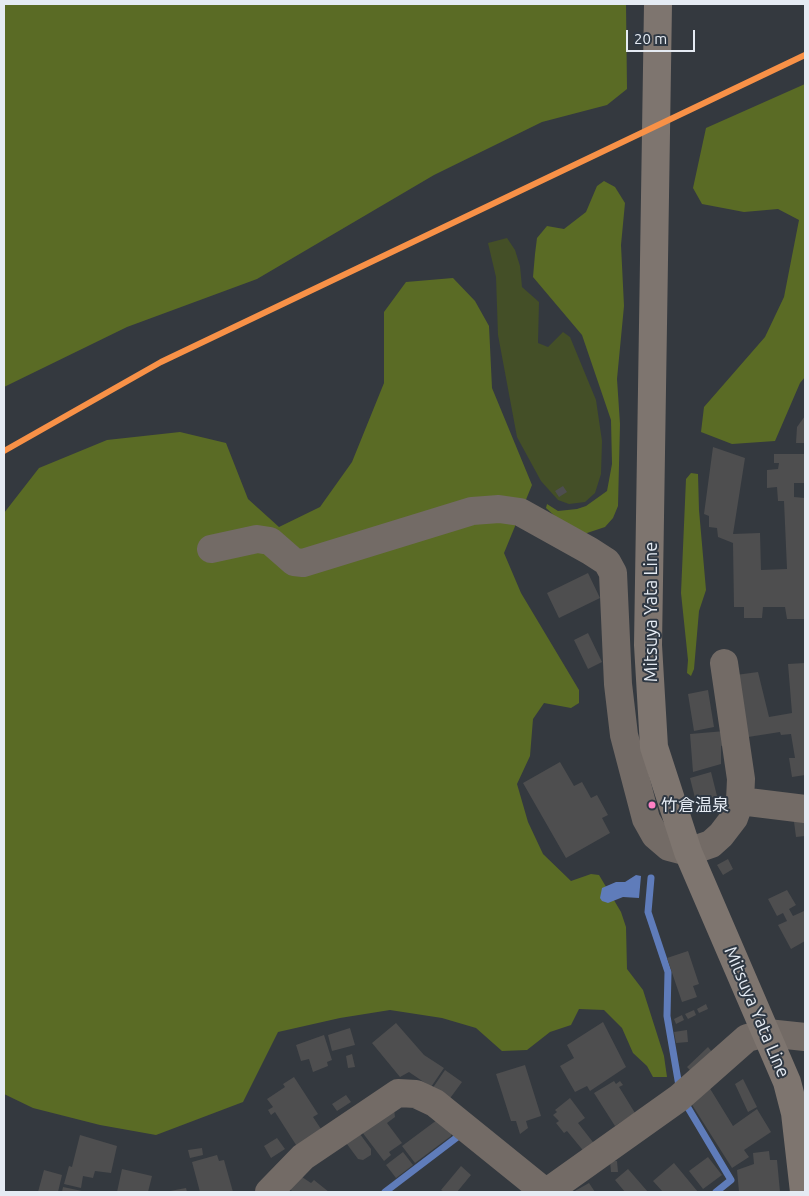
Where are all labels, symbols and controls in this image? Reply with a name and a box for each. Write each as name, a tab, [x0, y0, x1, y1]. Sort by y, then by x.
scale bar	[629, 20, 698, 52]
text: 20 m	[634, 30, 667, 47]
street label: Mitsuya Yata Line	[640, 542, 662, 682]
place label: 竹倉温泉	[661, 795, 729, 815]
marker: 竹倉温泉	[647, 800, 657, 810]
street label: Mitsuya Yata Line	[720, 943, 794, 1081]

